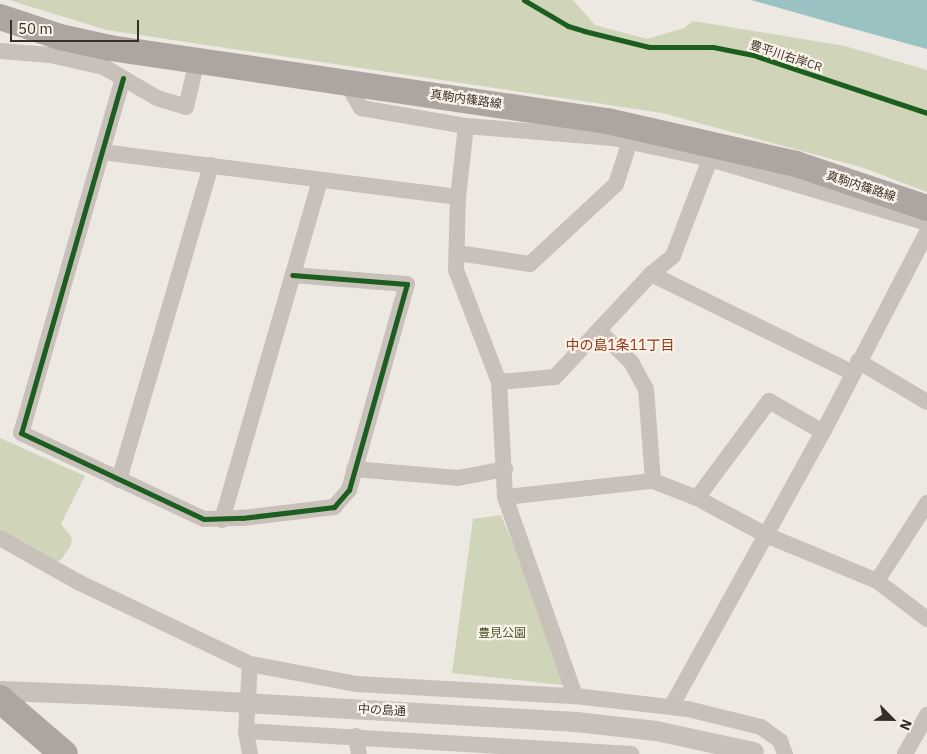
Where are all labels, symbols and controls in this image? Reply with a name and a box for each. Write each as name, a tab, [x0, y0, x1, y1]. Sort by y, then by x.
scale bar	[12, 10, 141, 42]
text: 50 m	[18, 19, 53, 38]
street label: 豊平川右岸CR	[748, 38, 824, 74]
street label: 真駒内篠路線	[429, 87, 503, 111]
street label: 真駒内篠路線	[825, 168, 897, 204]
district label: 中の島1条11丁目	[565, 337, 675, 353]
park label: 豊見公園	[478, 626, 526, 640]
north arrow	[867, 694, 917, 744]
street label: 中の島通	[358, 702, 406, 718]
text: N	[896, 717, 916, 733]

